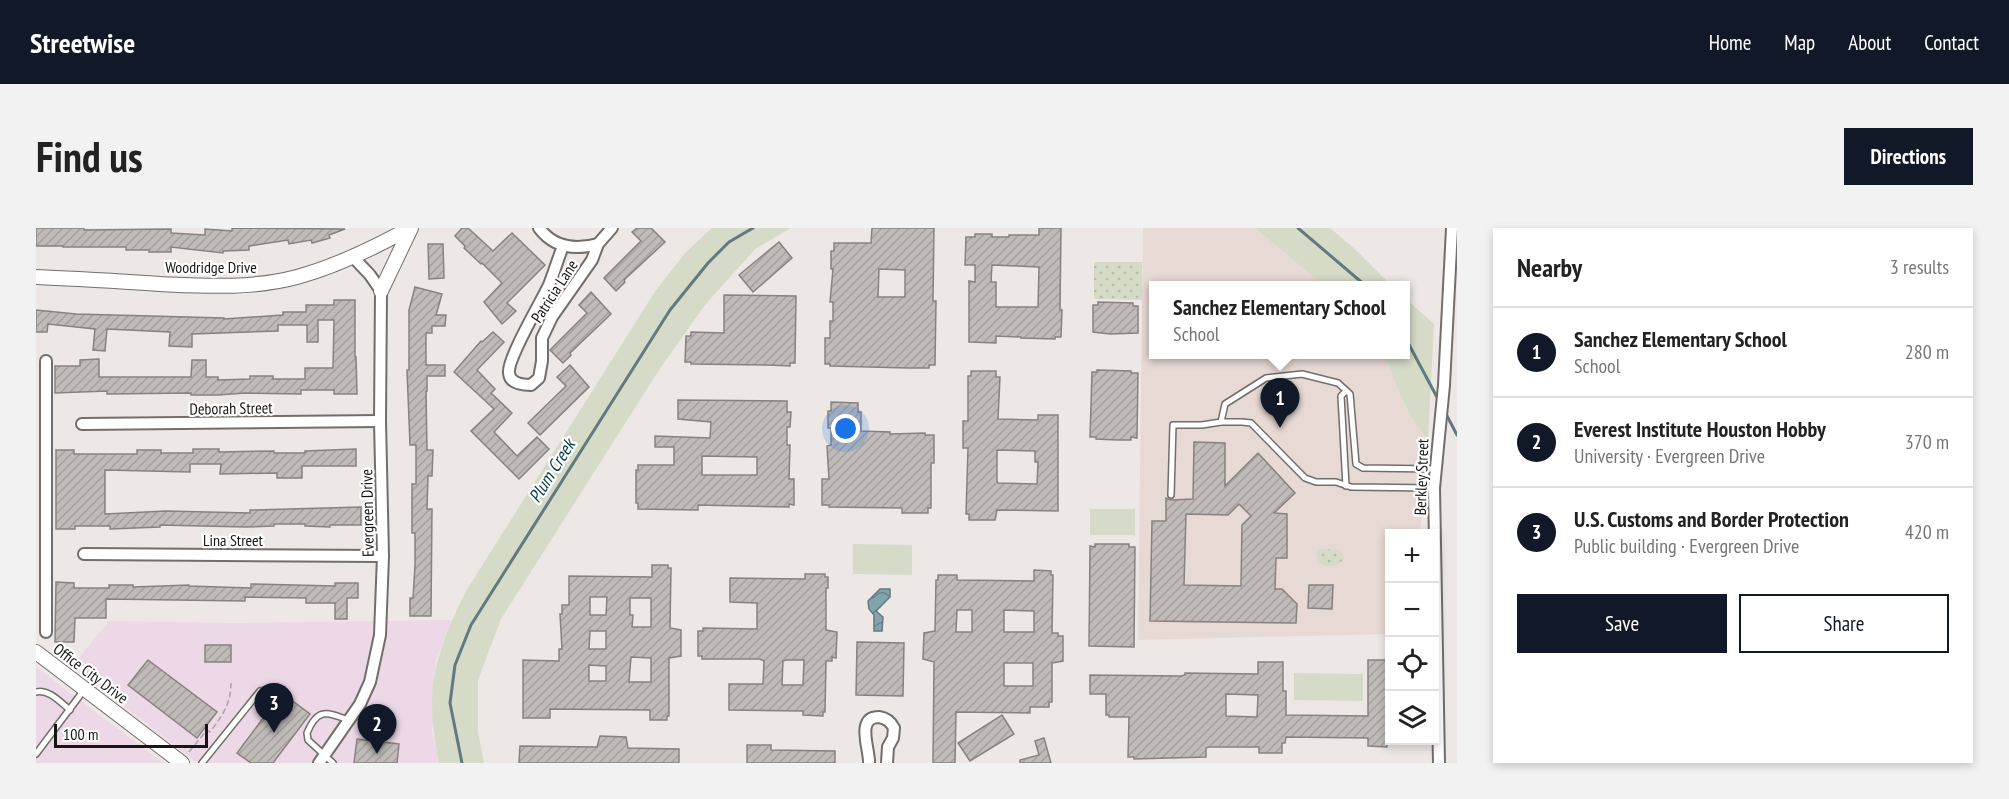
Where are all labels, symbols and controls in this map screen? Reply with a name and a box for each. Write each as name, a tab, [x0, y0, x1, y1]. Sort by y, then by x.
text: Streetwise	[30, 24, 135, 61]
text: Home	[1709, 29, 1751, 56]
text: Map	[1784, 29, 1815, 56]
text: About	[1848, 29, 1891, 56]
text: Contact	[1924, 29, 1979, 56]
button: Directions	[1844, 128, 1973, 185]
text: Find us	[36, 129, 143, 184]
text: Nearby	[1517, 251, 1582, 284]
text: 3 results	[1890, 254, 1949, 280]
street label: Patricia Lane	[526, 256, 582, 326]
street label: Woodridge Drive	[165, 257, 257, 277]
popup	[1149, 281, 1410, 359]
text: Sanchez Elementary School	[1173, 293, 1386, 321]
text: School	[1173, 321, 1220, 347]
text: Sanchez Elementary School	[1574, 325, 1787, 353]
text: 1	[1532, 339, 1541, 365]
text: 280 m	[1905, 339, 1949, 365]
text: School	[1574, 353, 1620, 379]
pin: 1	[1260, 378, 1300, 428]
street label: Deborah Street	[189, 397, 273, 419]
your location	[831, 414, 860, 443]
text: Everest Institute Houston Hobby	[1574, 415, 1826, 443]
text: 2	[1532, 429, 1541, 455]
text: 370 m	[1905, 429, 1949, 455]
water label: Plum Creek	[523, 433, 581, 507]
street label: Berkley Street	[1410, 438, 1432, 516]
text: University · Evergreen Drive	[1574, 443, 1765, 469]
street label: Evergreen Drive	[356, 469, 378, 557]
text: U.S. Customs and Border Protection	[1574, 505, 1849, 533]
text: 3	[1532, 519, 1541, 545]
text: 420 m	[1905, 519, 1949, 545]
map controls	[1385, 529, 1439, 745]
button: +	[1385, 529, 1439, 583]
street label: Lina Street	[203, 530, 264, 550]
text: Public building · Evergreen Drive	[1574, 533, 1799, 559]
button: −	[1385, 583, 1439, 637]
button: Save	[1517, 594, 1727, 653]
button: Share	[1739, 594, 1949, 653]
button: locate	[1385, 637, 1439, 691]
street label: Office City Drive	[50, 638, 132, 708]
pin: 3	[254, 684, 294, 733]
button: layers	[1385, 691, 1439, 745]
pin: 2	[358, 704, 396, 754]
scale bar	[54, 721, 208, 748]
text: 100 m	[63, 724, 98, 744]

